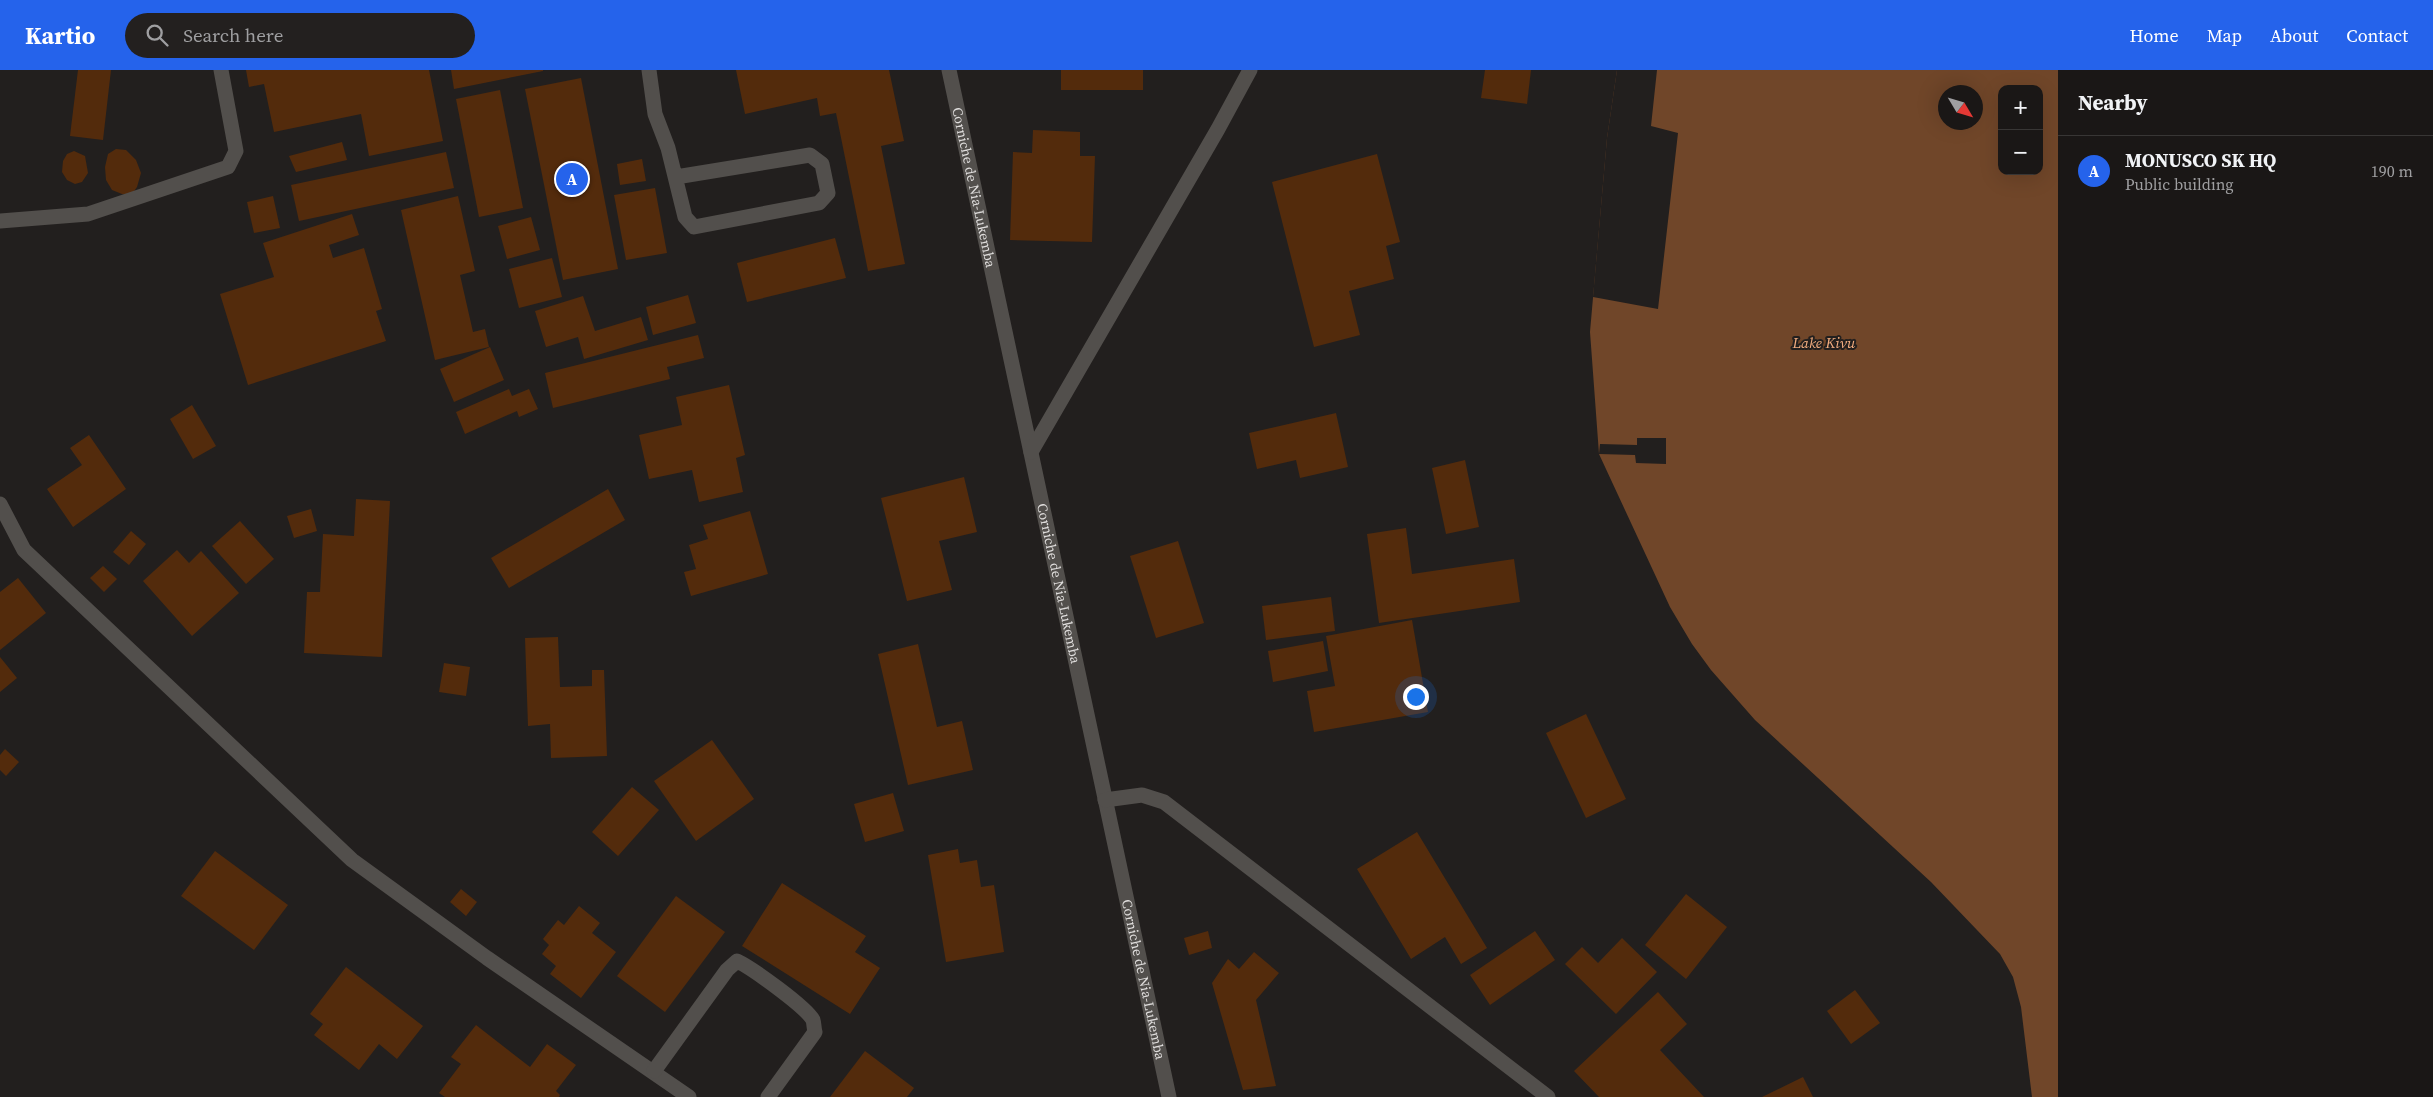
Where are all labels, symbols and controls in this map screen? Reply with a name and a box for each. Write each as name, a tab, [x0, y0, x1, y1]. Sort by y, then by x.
search box	[125, 13, 475, 58]
text: Kartio	[25, 19, 95, 52]
icon: search	[143, 21, 171, 49]
text: Search here	[183, 22, 283, 48]
text: Home	[2130, 23, 2179, 48]
text: Map	[2207, 23, 2242, 48]
text: About	[2270, 23, 2318, 48]
text: Contact	[2346, 23, 2408, 48]
north arrow	[1938, 85, 1983, 130]
map controls	[1998, 85, 2043, 175]
button: +	[1998, 85, 2043, 130]
text: Nearby	[2078, 88, 2148, 117]
street label: Corniche de Nia-Lukemba	[947, 105, 1001, 270]
button: −	[1998, 130, 2043, 175]
text: MONUSCO SK HQ	[2125, 147, 2276, 173]
pin: A	[556, 160, 588, 198]
text: A	[2089, 160, 2099, 182]
text: 190 m	[2371, 160, 2413, 182]
text: Public building	[2125, 173, 2234, 195]
water label: Lake Kivu	[1792, 332, 1856, 353]
street label: Corniche de Nia-Lukemba	[1032, 501, 1086, 666]
your location	[1403, 684, 1429, 710]
street label: Corniche de Nia-Lukemba	[1117, 897, 1171, 1062]

